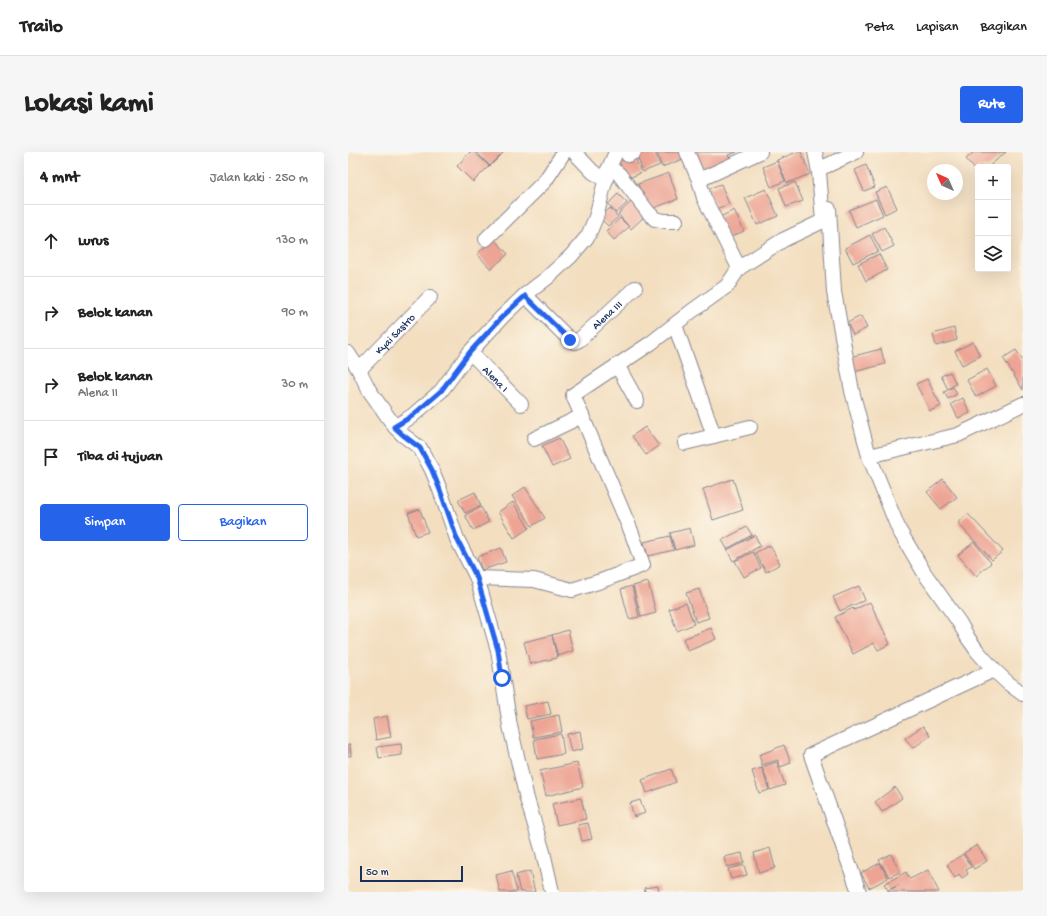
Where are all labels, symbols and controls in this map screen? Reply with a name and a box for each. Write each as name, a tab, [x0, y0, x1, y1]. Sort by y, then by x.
text: Trailo	[20, 16, 63, 39]
text: Peta	[866, 19, 894, 36]
text: Lapisan	[916, 19, 958, 36]
text: Bagikan	[980, 19, 1027, 36]
button: Rute	[960, 86, 1023, 123]
text: Lokasi kami	[24, 88, 154, 121]
north arrow	[927, 164, 963, 200]
map controls	[975, 164, 1011, 272]
button: +	[975, 164, 1011, 200]
text: 4 mnt	[40, 168, 79, 188]
text: Jalan kaki · 250 m	[210, 171, 308, 186]
button: −	[975, 200, 1011, 236]
icon: ahead	[40, 230, 62, 252]
text: Lurus	[78, 232, 108, 250]
text: 130 m	[276, 233, 308, 248]
button: layers	[975, 236, 1011, 272]
street label: Alena III	[590, 299, 626, 333]
icon: right	[40, 302, 62, 324]
text: Belok kanan	[78, 304, 152, 322]
text: 90 m	[282, 305, 308, 320]
street label: Kyai Sastro	[374, 312, 419, 358]
route end	[561, 331, 579, 349]
street label: Alena I	[479, 364, 510, 395]
text: Belok kanan	[78, 368, 152, 386]
icon: right	[40, 374, 62, 396]
text: 30 m	[282, 377, 308, 392]
text: Alena II	[78, 386, 118, 401]
icon: arrive	[40, 446, 62, 468]
text: Tiba di tujuan	[78, 448, 162, 466]
button: Simpan	[40, 504, 170, 541]
button: Bagikan	[178, 504, 308, 541]
route start	[493, 669, 511, 687]
scale bar	[360, 864, 463, 883]
text: 50 m	[366, 867, 388, 879]

